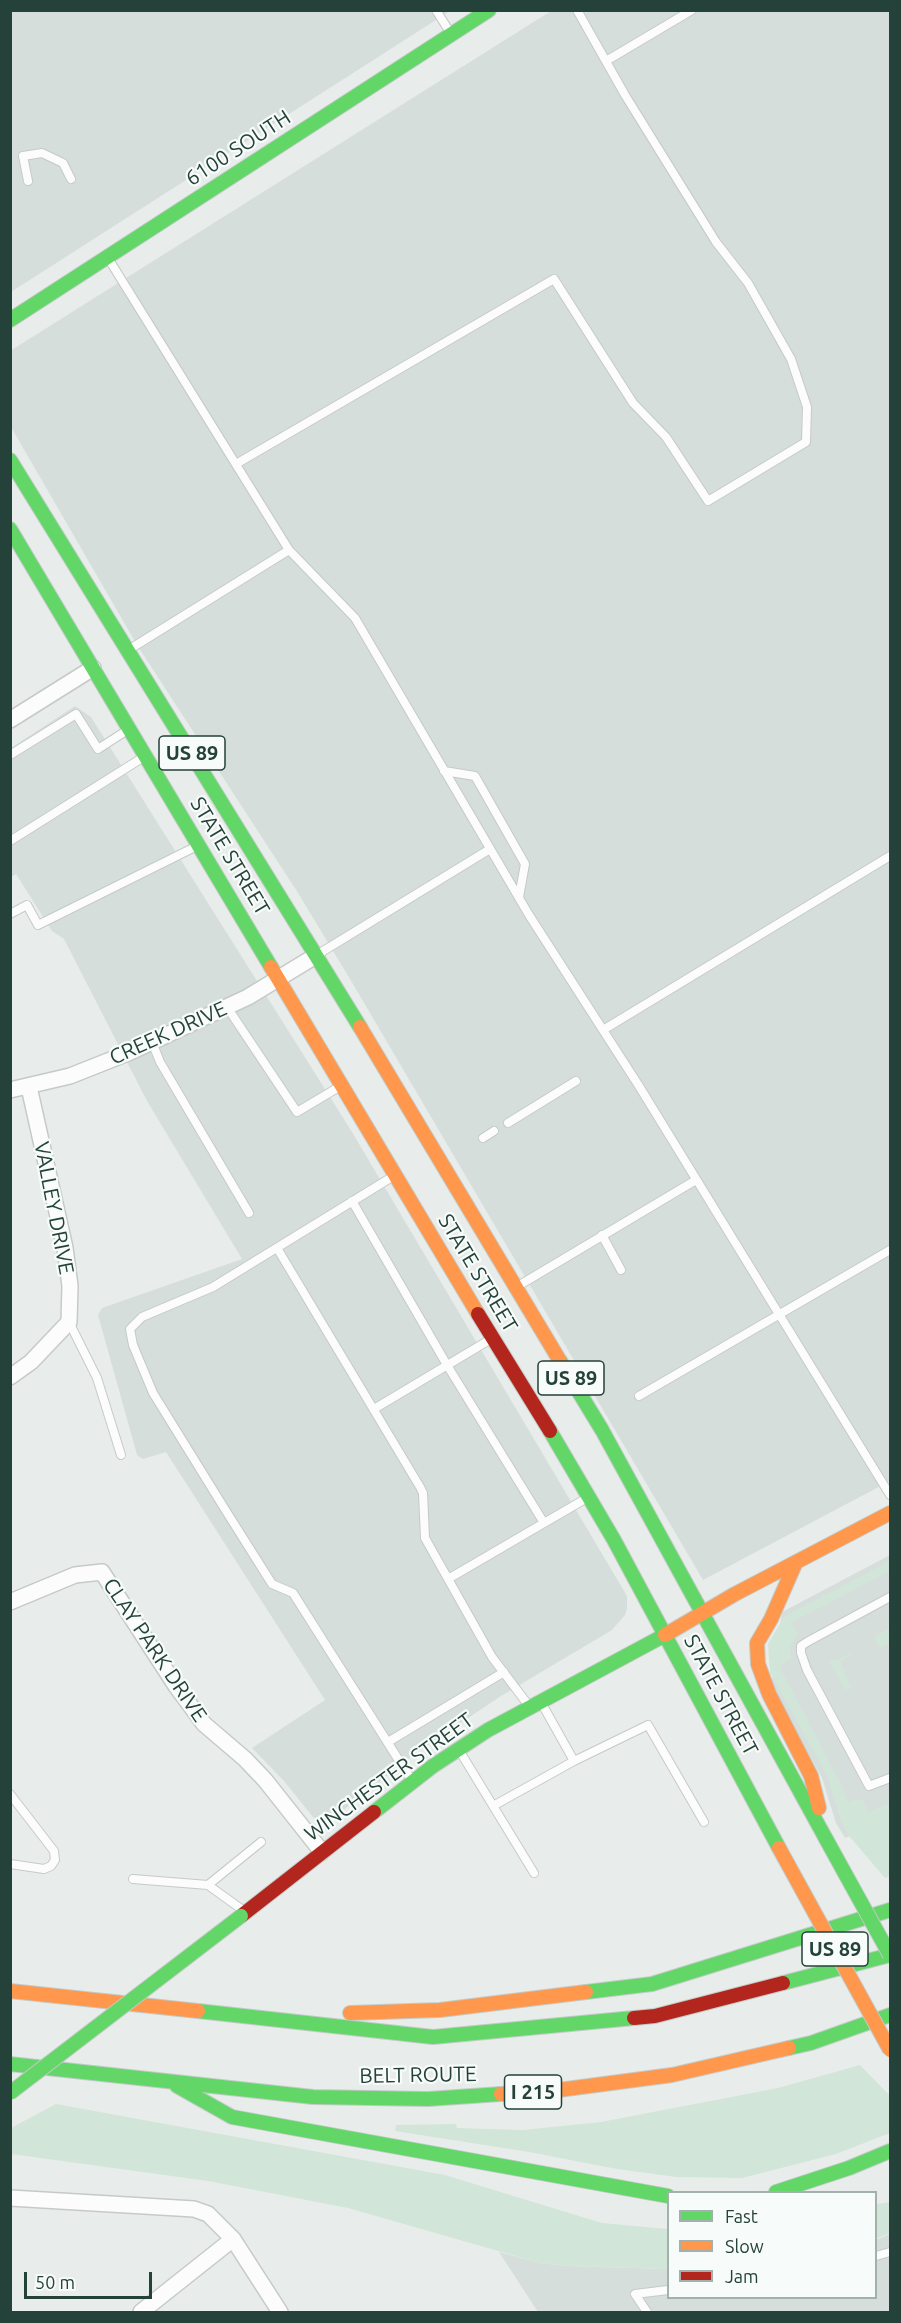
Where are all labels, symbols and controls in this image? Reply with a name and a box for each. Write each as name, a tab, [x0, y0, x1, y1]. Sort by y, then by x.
street label: 6100 SOUTH	[181, 105, 295, 191]
road number: US 89	[159, 736, 225, 770]
street label: STATE STREET	[185, 792, 275, 920]
street label: CREEK DRIVE	[106, 996, 230, 1070]
street label: VALLEY DRIVE	[29, 1140, 79, 1276]
street label: STATE STREET	[433, 1209, 523, 1337]
road number: US 89	[538, 1361, 604, 1395]
street label: CLAY PARK DRIVE	[98, 1573, 212, 1727]
street label: STATE STREET	[679, 1630, 763, 1760]
street label: WINCHESTER STREET	[300, 1707, 478, 1847]
road number: US 89	[802, 1932, 868, 1966]
street label: BELT ROUTE	[359, 2061, 477, 2089]
road number: I 215	[504, 2075, 562, 2109]
legend	[667, 2191, 877, 2299]
text: Fast	[725, 2206, 758, 2226]
text: Slow	[725, 2236, 764, 2256]
scale bar	[27, 2260, 154, 2298]
text: Jam	[725, 2266, 759, 2286]
text: 50 m	[35, 2272, 75, 2292]

